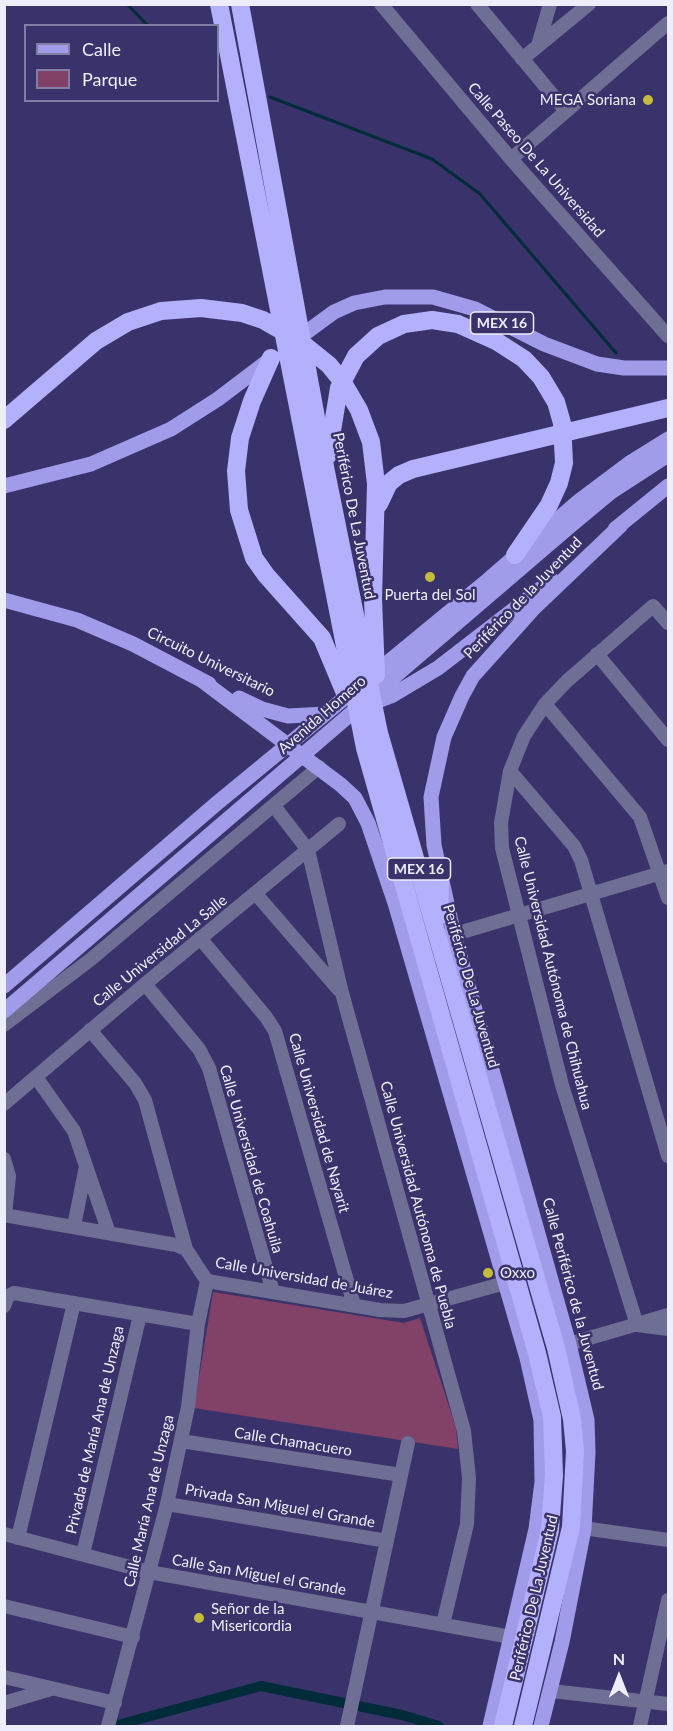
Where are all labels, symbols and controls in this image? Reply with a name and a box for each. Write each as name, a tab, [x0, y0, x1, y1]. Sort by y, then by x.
legend	[24, 24, 219, 102]
text: Calle	[82, 38, 121, 60]
text: Parque	[82, 68, 137, 90]
street label: Calle Paseo De La Universidad	[464, 79, 608, 241]
place label: MEGA Soriana	[540, 91, 636, 109]
marker: MEGA Soriana	[641, 93, 655, 107]
road number: MEX 16	[470, 312, 534, 334]
street label: Periférico De La Juventud	[329, 431, 379, 601]
street label: Periférico de la Juventud	[460, 533, 586, 663]
marker: Puerta del Sol	[423, 570, 437, 584]
place label: Puerta del Sol	[384, 586, 476, 604]
street label: Circuito Universitario	[144, 623, 278, 701]
street label: Avenida Homero	[274, 672, 370, 758]
street label: Calle Universidad Autónoma de Chihuahua	[510, 834, 596, 1112]
road number: MEX 16	[388, 858, 450, 880]
street label: Calle Universidad La Salle	[89, 891, 231, 1011]
street label: Periférico De La Juventud	[439, 902, 503, 1070]
street label: Calle Universidad de Nayarit	[285, 1031, 353, 1215]
street label: Calle Universidad de Coahuila	[215, 1063, 287, 1255]
street label: Calle Universidad Autónoma de Puebla	[376, 1079, 460, 1331]
street label: Calle Periférico de la Juventud	[539, 1196, 607, 1392]
street label: Calle Universidad de Juárez	[214, 1253, 394, 1303]
place label: Oxxo	[500, 1264, 535, 1282]
marker: Oxxo	[481, 1266, 495, 1280]
street label: Privada de María Ana de Unzaga	[62, 1324, 128, 1536]
street label: Calle María Ana de Unzaga	[120, 1413, 178, 1589]
street label: Calle Chamacuero	[233, 1424, 353, 1460]
street label: Privada San Miguel el Grande	[183, 1480, 377, 1532]
street label: Periférico De La Juventud	[506, 1513, 562, 1683]
street label: Calle San Miguel el Grande	[171, 1551, 347, 1599]
place label: Señor de la Misericordia	[211, 1600, 292, 1635]
marker: Señor de la Misericordia	[192, 1611, 206, 1625]
north arrow	[589, 1647, 649, 1707]
text: N	[613, 1649, 625, 1668]

